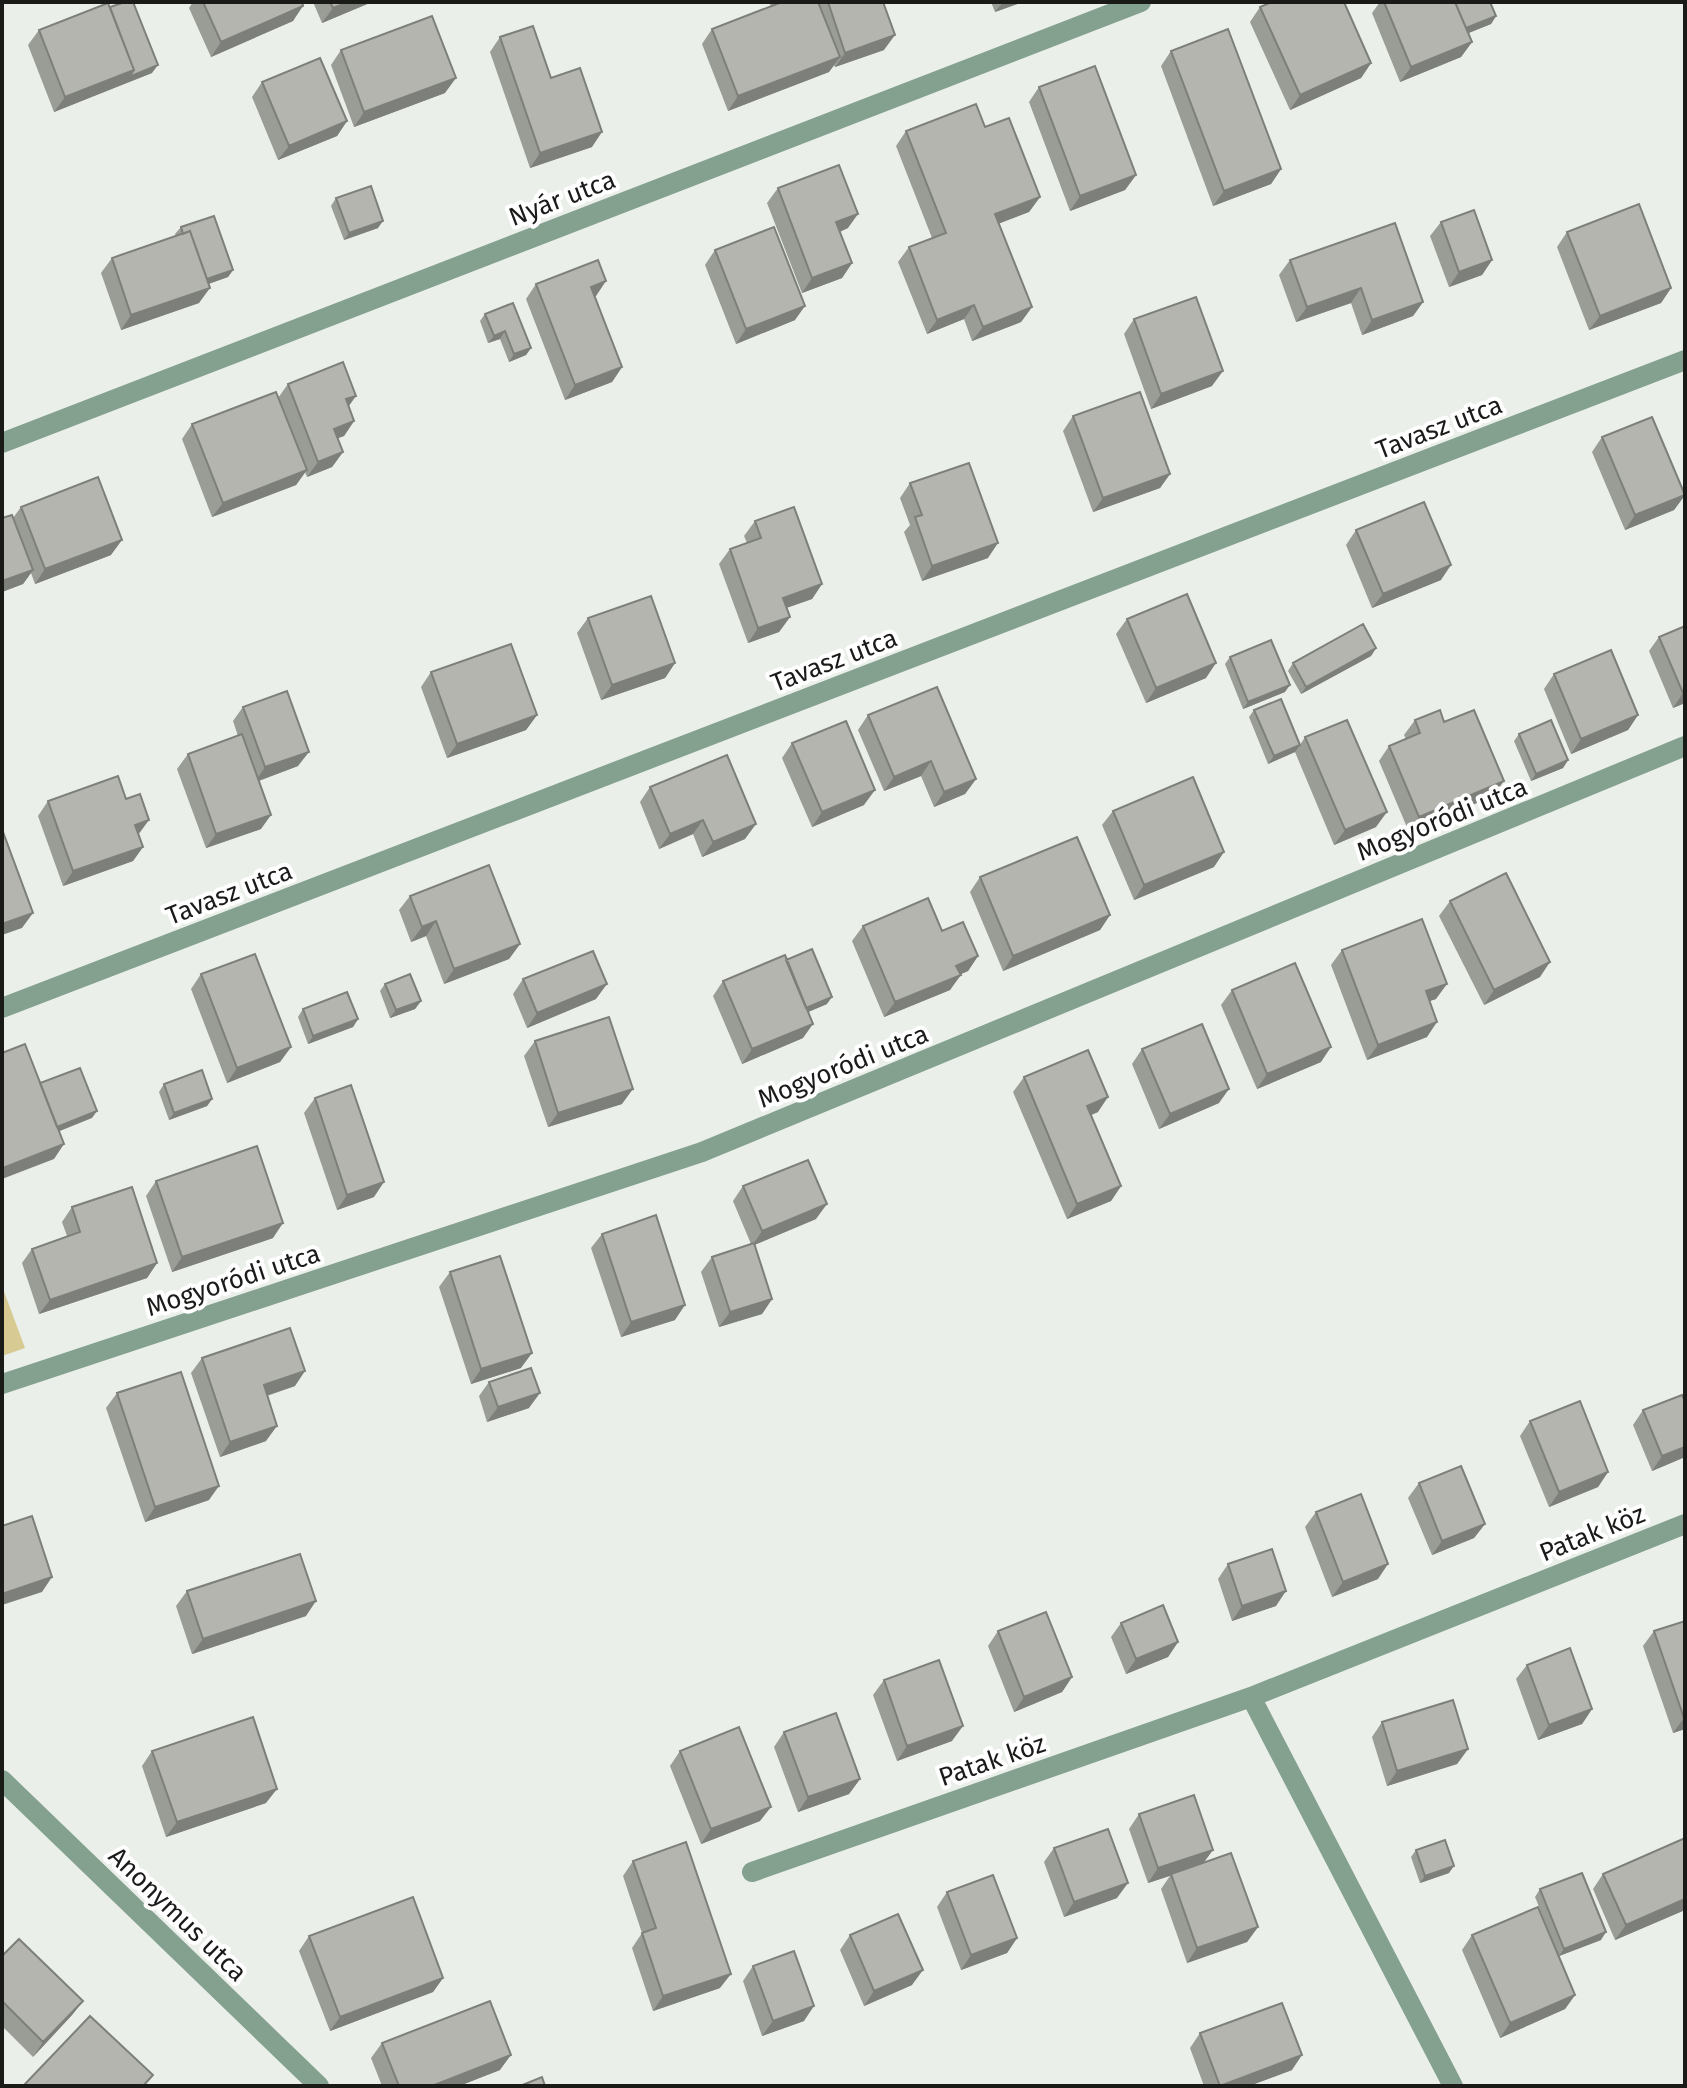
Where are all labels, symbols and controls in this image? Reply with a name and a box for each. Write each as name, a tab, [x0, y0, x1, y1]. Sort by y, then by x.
street label: Nyár utca	[505, 164, 620, 233]
street label: Tavasz utca	[1372, 389, 1507, 466]
street label: Tavasz utca	[767, 622, 902, 699]
street label: Mogyoródi utca	[1352, 771, 1532, 868]
street label: Tavasz utca	[162, 855, 297, 932]
street label: Mogyoródi utca	[753, 1018, 933, 1115]
street label: Mogyoródi utca	[142, 1238, 324, 1323]
street label: Patak köz	[1535, 1498, 1649, 1569]
street label: Patak köz	[935, 1728, 1050, 1793]
street label: Anonymus utca	[102, 1841, 253, 1988]

